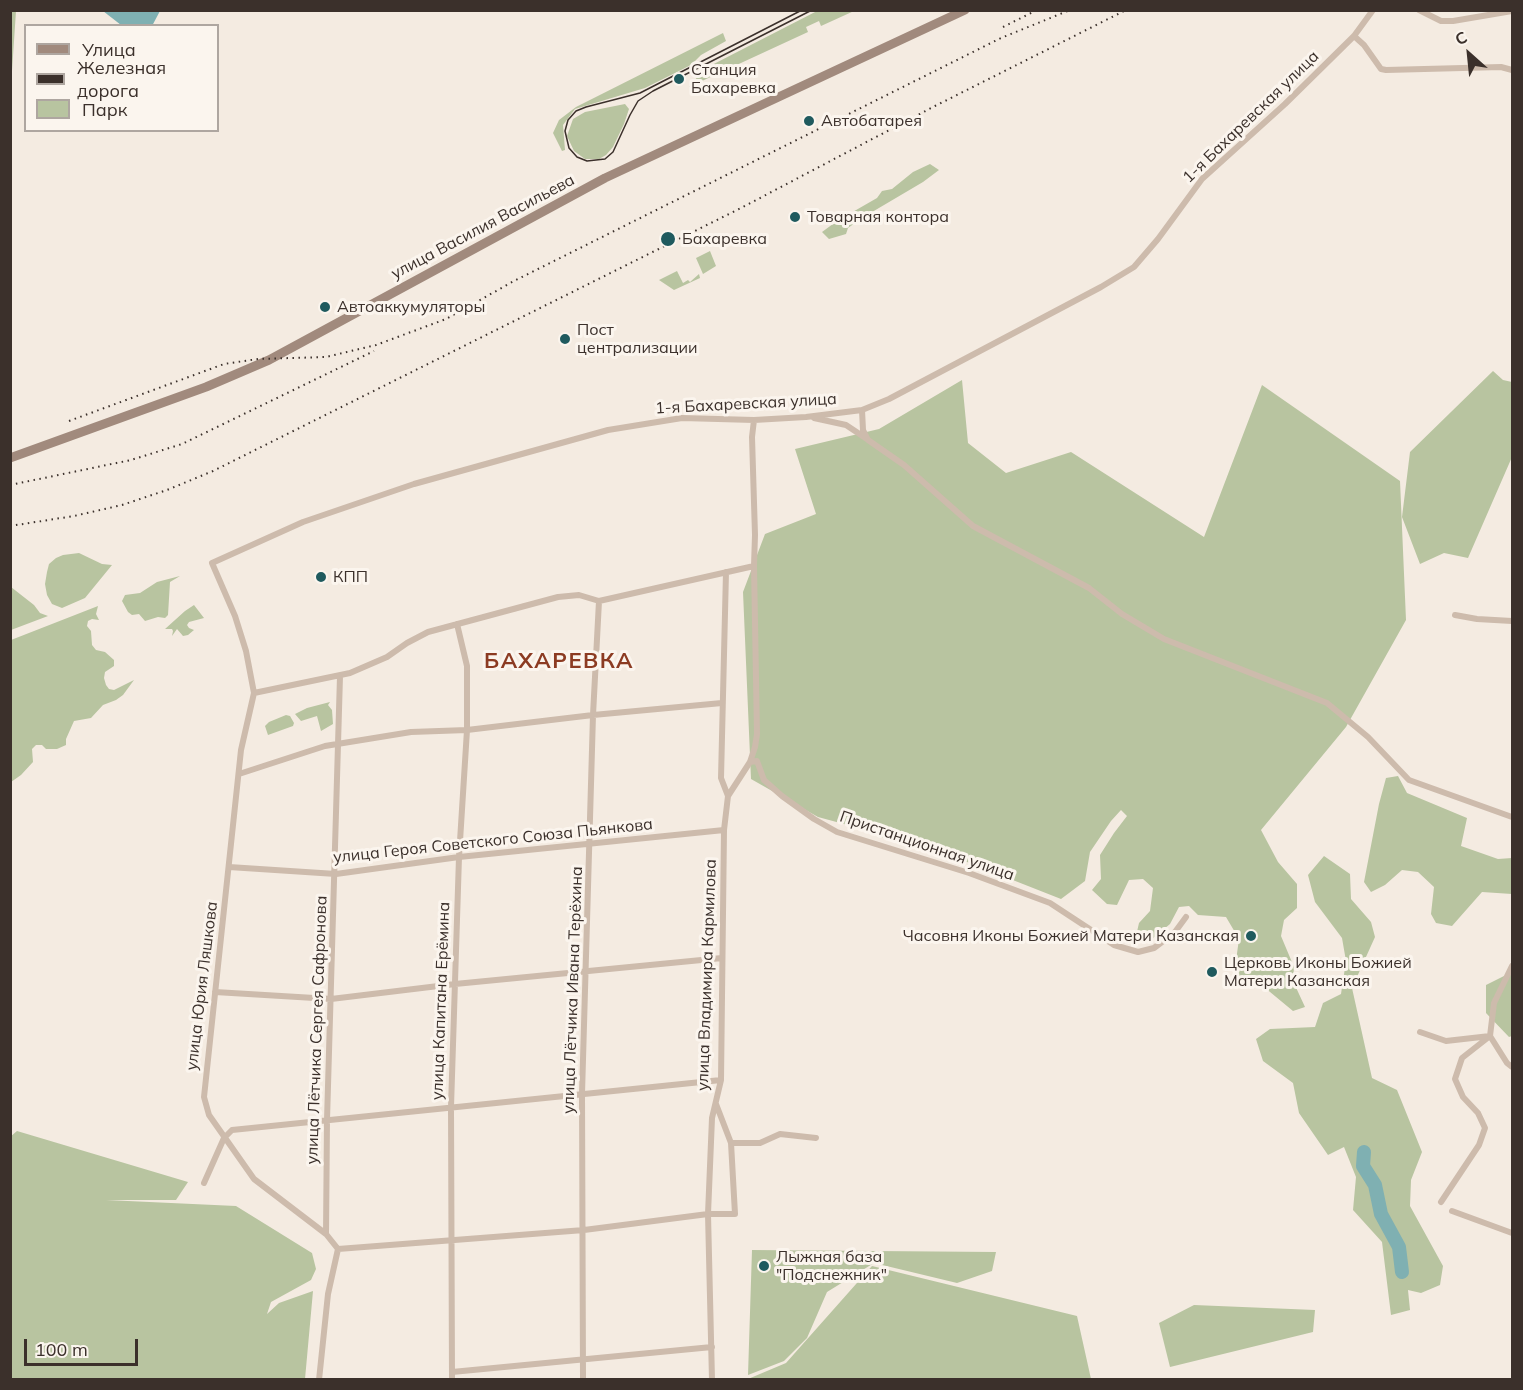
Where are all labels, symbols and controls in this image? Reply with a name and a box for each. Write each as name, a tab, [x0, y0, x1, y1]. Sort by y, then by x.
legend	[24, 24, 219, 132]
north arrow	[1439, 24, 1499, 84]
text: С	[1451, 27, 1470, 49]
text: Улица	[82, 38, 136, 61]
street label: 1-я Бахаревская улица	[1179, 47, 1323, 187]
text: Железная дорога	[77, 56, 166, 102]
place label: Станция Бахаревка	[691, 60, 776, 98]
marker: Станция Бахаревка	[672, 72, 686, 86]
text: Парк	[82, 98, 127, 121]
place label: Автобатарея	[821, 111, 922, 131]
marker: Автобатарея	[802, 114, 816, 128]
street label: улица Василия Васильева	[388, 170, 578, 284]
place label: Товарная контора	[807, 207, 949, 227]
marker: Товарная контора	[788, 210, 802, 224]
place label: Бахаревка	[682, 229, 767, 249]
marker: Бахаревка	[659, 230, 677, 248]
place label: Автоаккумуляторы	[337, 297, 485, 317]
marker: Автоаккумуляторы	[318, 300, 332, 314]
place label: Пост централизации	[577, 320, 698, 358]
marker: Пост централизации	[558, 332, 572, 346]
street label: 1-я Бахаревская улица	[655, 390, 837, 418]
place label: КПП	[333, 567, 368, 587]
marker: КПП	[314, 570, 328, 584]
district label: БАХАРЕВКА	[484, 648, 634, 674]
street label: Пристанционная улица	[837, 807, 1017, 885]
street label: улица Героя Советского Союза Пьянкова	[332, 815, 654, 867]
street label: улица Владимира Кармилова	[693, 859, 721, 1091]
street label: улица Лётчика Ивана Терёхина	[559, 866, 587, 1114]
street label: улица Лётчика Сергея Сафронова	[303, 895, 331, 1165]
street label: улица Юрия Ляшкова	[182, 900, 222, 1072]
street label: улица Капитана Ерёмина	[428, 902, 454, 1100]
place label: Часовня Иконы Божией Матери Казанская	[903, 926, 1239, 946]
marker: Часовня Иконы Божией Матери Казанская	[1244, 929, 1258, 943]
place label: Церковь Иконы Божией Матери Казанская	[1224, 953, 1412, 991]
marker: Церковь Иконы Божией Матери Казанская	[1205, 965, 1219, 979]
place label: Лыжная база "Подснежник"	[776, 1247, 887, 1285]
marker: Лыжная база "Подснежник"	[757, 1259, 771, 1273]
scale bar	[27, 1327, 141, 1365]
text: 100 m	[35, 1338, 88, 1361]

